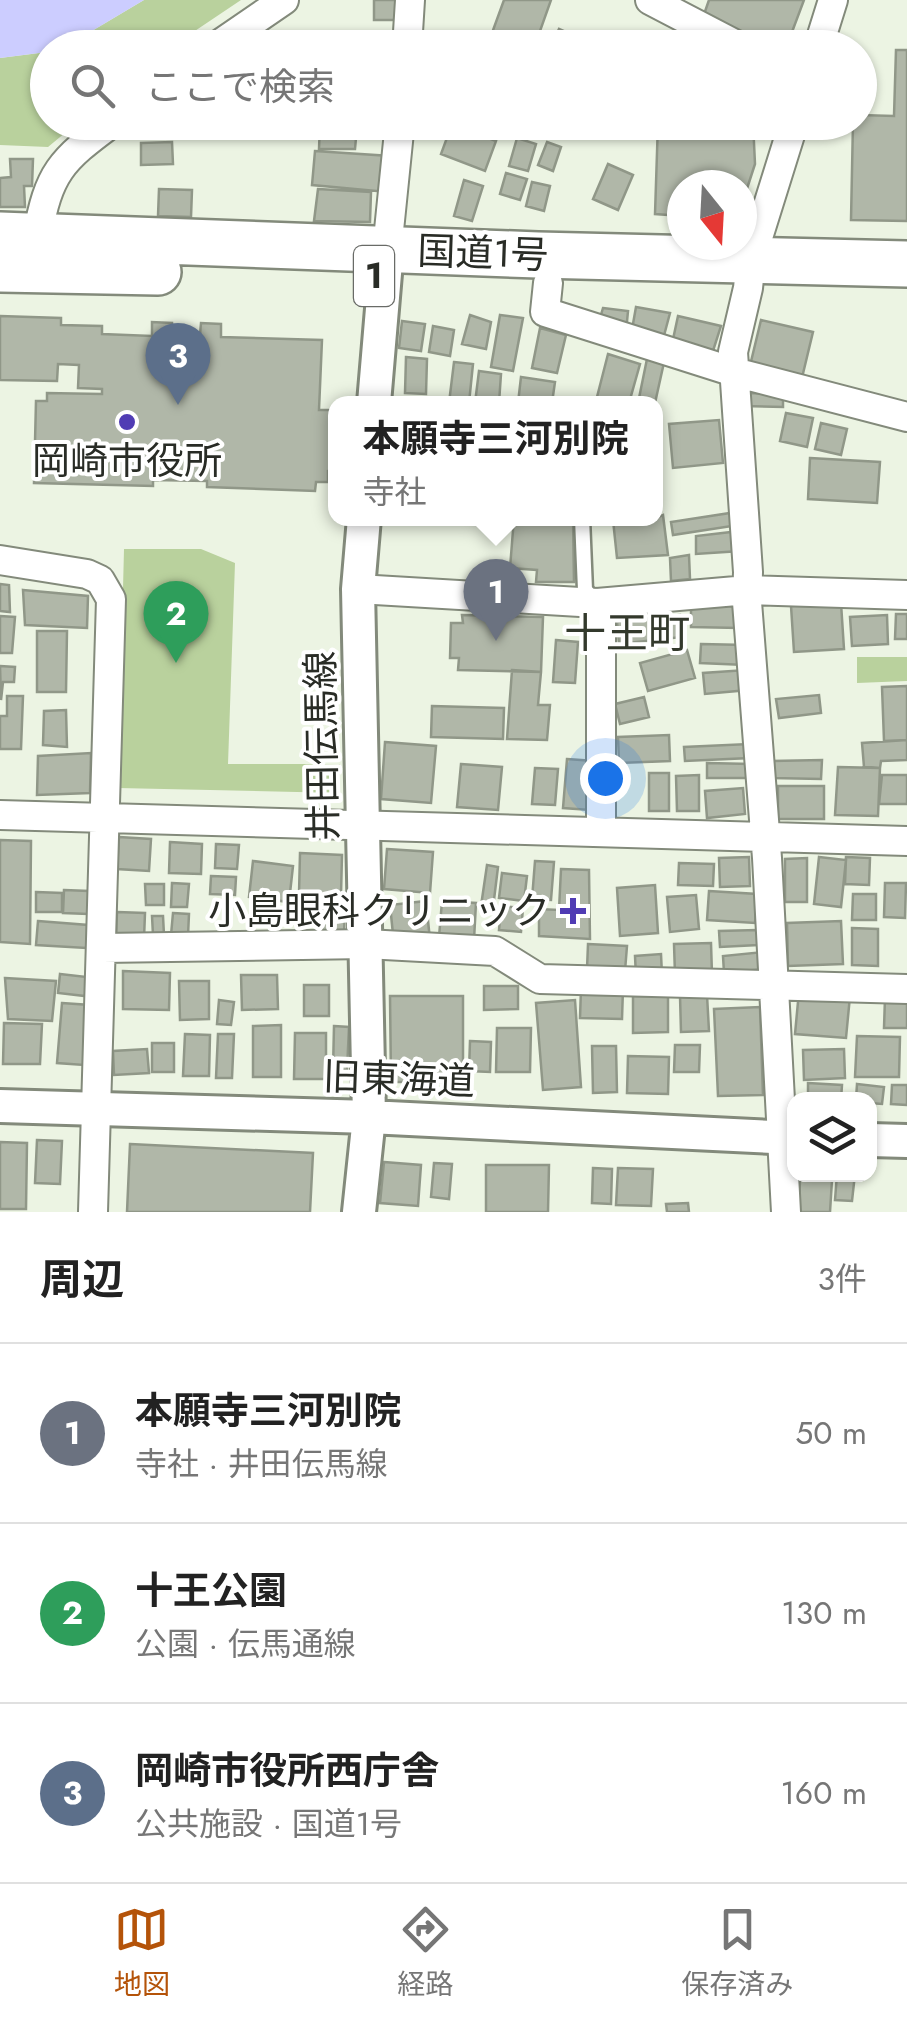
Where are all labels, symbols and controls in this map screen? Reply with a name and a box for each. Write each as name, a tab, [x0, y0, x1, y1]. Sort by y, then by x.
search box	[30, 30, 877, 140]
icon: search	[65, 58, 120, 113]
text: ここで検索	[145, 59, 335, 114]
north arrow	[667, 170, 757, 260]
street label: 国道1号	[417, 223, 549, 282]
road number: 1	[354, 246, 394, 306]
pin: 3	[146, 322, 210, 405]
popup	[328, 396, 663, 526]
marker: 岡崎市役所	[116, 411, 138, 433]
text: 本願寺三河別院	[362, 411, 629, 466]
place label: 岡崎市役所	[32, 433, 222, 488]
text: 寺社	[362, 469, 427, 515]
pin: 1	[464, 558, 528, 641]
pin: 2	[144, 580, 208, 663]
district label: 十王町	[564, 603, 690, 664]
street label: 井田伝馬線	[292, 651, 351, 841]
your location	[580, 753, 631, 804]
place label: 小島眼科クリニック	[208, 883, 550, 938]
marker: 小島眼科クリニック	[560, 898, 586, 924]
street label: 旧東海道	[322, 1048, 476, 1109]
map controls	[787, 1092, 877, 1182]
button: layers	[787, 1092, 877, 1182]
text: 周辺	[40, 1249, 124, 1310]
text: 3件	[818, 1256, 867, 1302]
text: 本願寺三河別院	[135, 1383, 401, 1438]
text: 1	[64, 1410, 81, 1456]
text: 50 m	[795, 1410, 867, 1456]
text: 寺社 · 井田伝馬線	[135, 1441, 388, 1487]
text: 十王公園	[135, 1563, 287, 1618]
text: 2	[62, 1590, 83, 1636]
text: 130 m	[781, 1590, 867, 1636]
text: 公園 · 伝馬通線	[135, 1621, 356, 1667]
text: 岡崎市役所西庁舎	[135, 1743, 439, 1798]
text: 3	[63, 1770, 82, 1816]
text: 160 m	[780, 1770, 867, 1816]
text: 公共施設 · 国道1号	[135, 1801, 402, 1847]
tab: 地図	[114, 1902, 170, 2005]
tab: 経路	[397, 1902, 453, 2005]
tab: 保存済み	[681, 1902, 793, 2005]

